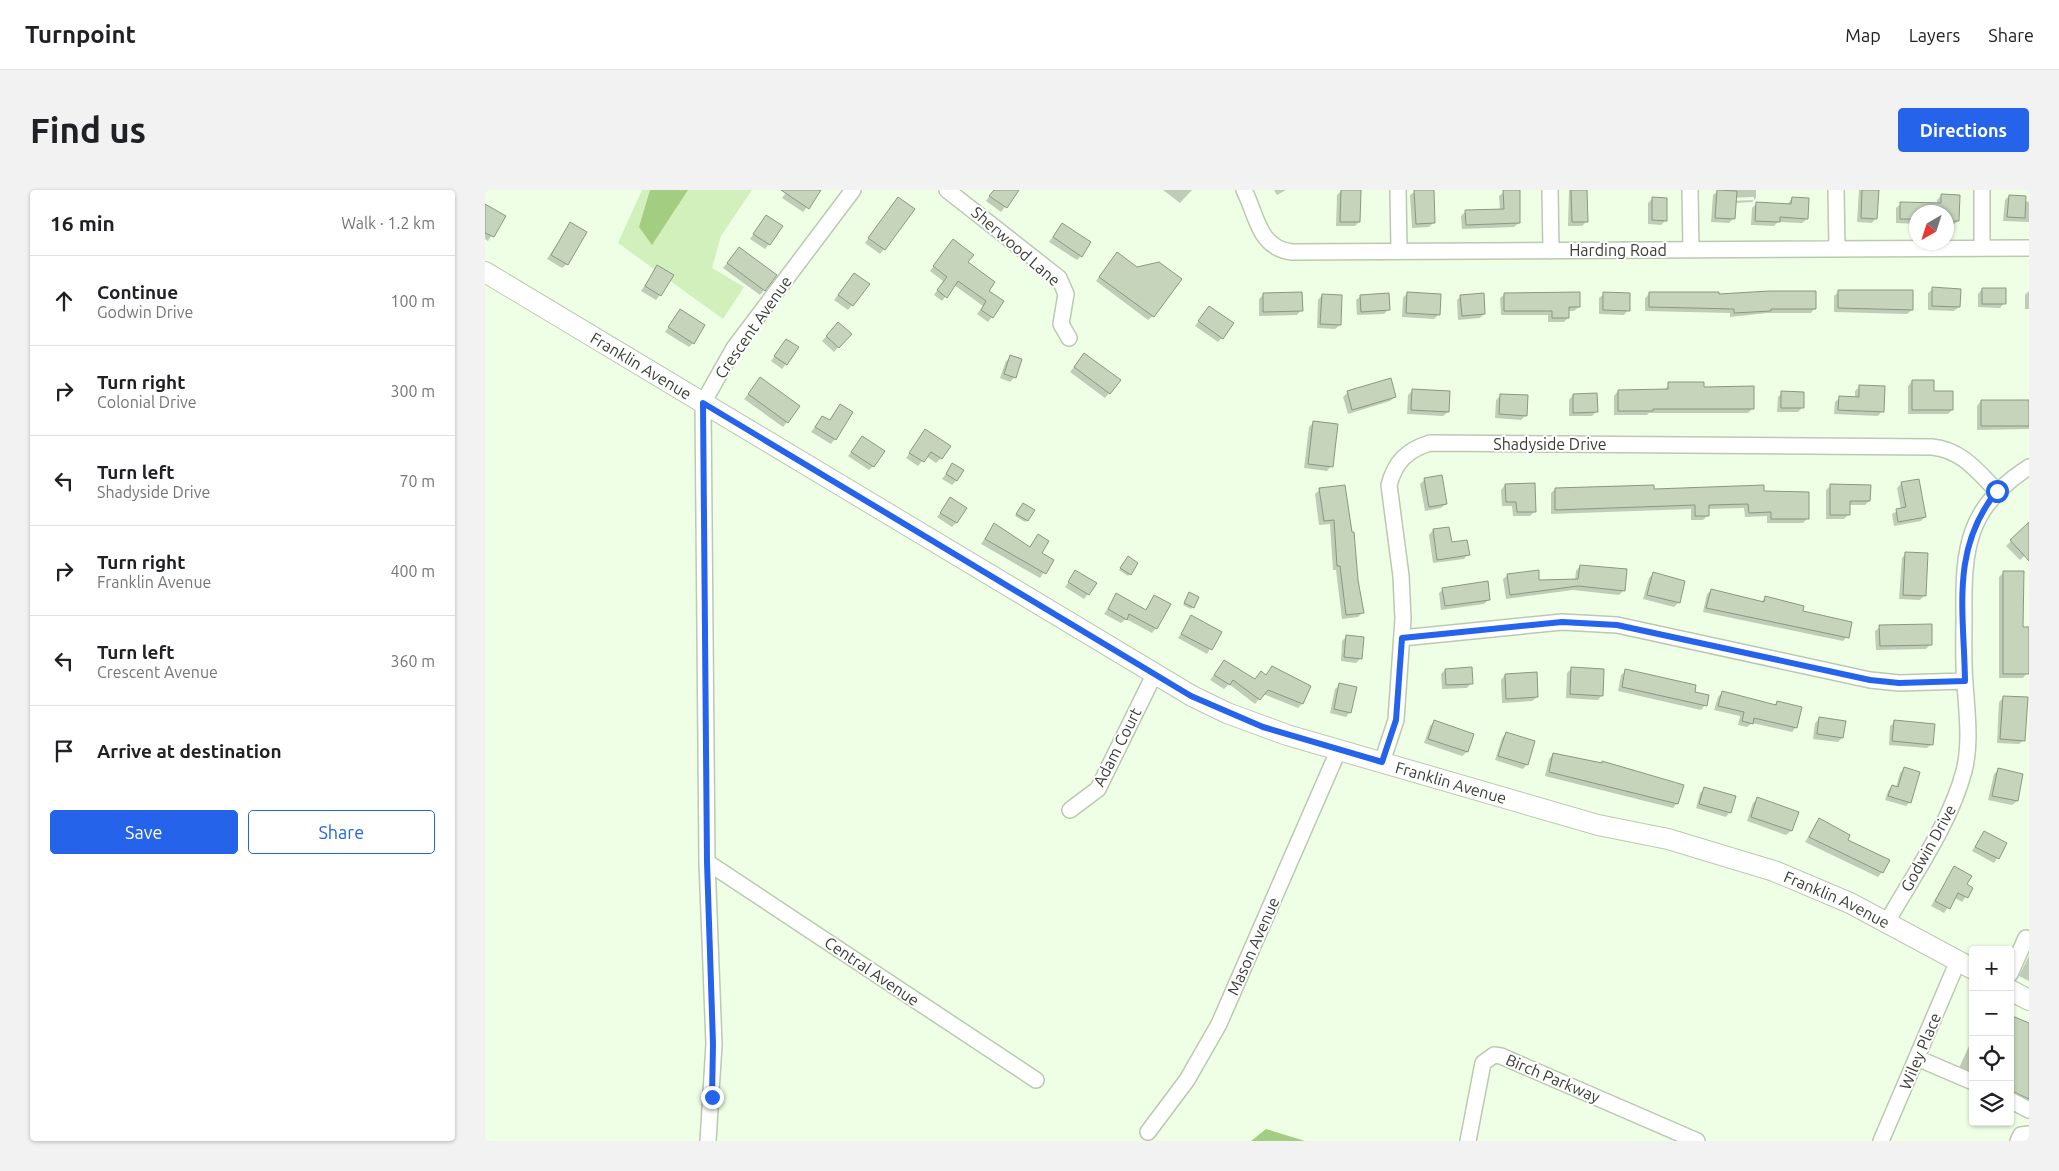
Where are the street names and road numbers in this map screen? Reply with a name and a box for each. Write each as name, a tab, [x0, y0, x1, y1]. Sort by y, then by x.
street label: Sherwood Lane	[968, 203, 1064, 289]
street label: Harding Road	[1569, 241, 1667, 259]
street label: Crescent Avenue	[711, 272, 795, 382]
street label: Franklin Avenue	[587, 328, 695, 403]
street label: Shadyside Drive	[1493, 435, 1607, 453]
street label: Adam Court	[1089, 704, 1145, 789]
street label: Franklin Avenue	[1394, 758, 1509, 807]
street label: Godwin Drive	[1897, 802, 1959, 894]
street label: Franklin Avenue	[1781, 867, 1893, 932]
street label: Mason Avenue	[1223, 894, 1283, 998]
street label: Central Avenue	[821, 933, 923, 1009]
street label: Wiley Place	[1896, 1010, 1944, 1092]
street label: Birch Parkway	[1503, 1050, 1603, 1106]

